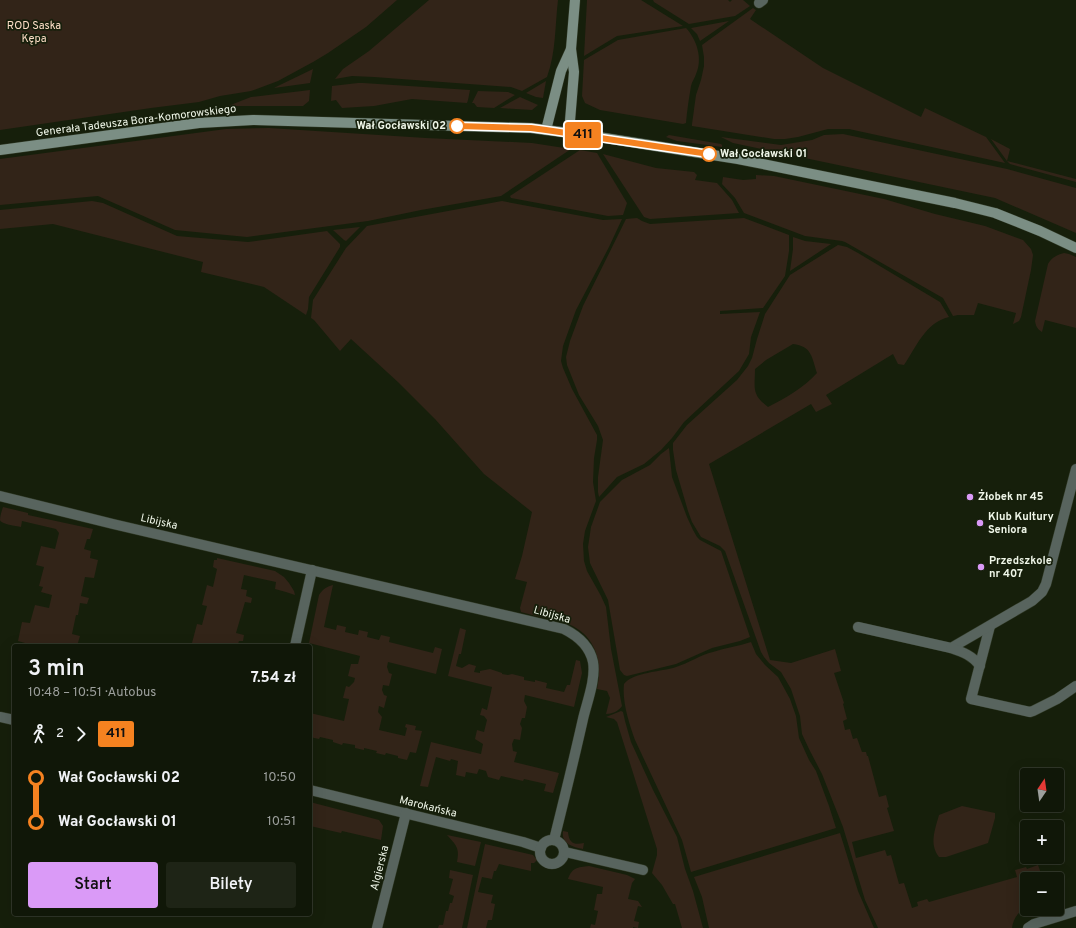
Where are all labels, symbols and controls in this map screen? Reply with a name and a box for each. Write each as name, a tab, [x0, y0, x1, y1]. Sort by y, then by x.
park label: ROD Saska Kępa	[7, 19, 61, 46]
street label: Generała Tadeusza Bora-Komorowskiego	[35, 102, 237, 140]
marker: Wał Gocławski 02	[449, 118, 465, 134]
place label: Wał Gocławski 02	[357, 119, 446, 133]
line badge: 411	[560, 122, 606, 148]
text: 411	[573, 126, 593, 143]
marker: Wał Gocławski 01	[701, 146, 717, 162]
place label: Wał Gocławski 01	[720, 147, 807, 161]
place label: Żłobek nr 45	[978, 489, 1044, 504]
marker: Żłobek nr 45	[965, 492, 975, 502]
place label: Klub Kultury Seniora	[988, 510, 1054, 537]
street label: Libijska	[139, 511, 179, 533]
marker: Klub Kultury Seniora	[975, 518, 985, 528]
place label: Przedszkole nr 407	[989, 554, 1052, 581]
marker: Przedszkole nr 407	[976, 562, 986, 572]
street label: Libijska	[532, 603, 572, 627]
text: 3 min	[28, 656, 84, 683]
text: 7.54 zł	[251, 669, 296, 688]
text: 10:48 – 10:51 · Autobus	[28, 685, 156, 701]
icon: walk	[28, 723, 50, 745]
icon: forward	[70, 723, 92, 745]
text: 411	[106, 725, 126, 742]
text: 2	[56, 726, 64, 742]
north arrow	[1020, 768, 1064, 812]
map controls	[1020, 768, 1064, 916]
text: Wał Gocławski 02	[58, 769, 180, 788]
text: 10:50	[263, 770, 296, 786]
street label: Marokańska	[398, 793, 458, 821]
text: Wał Gocławski 01	[58, 813, 177, 832]
text: 10:51	[267, 814, 296, 830]
button: +	[1020, 820, 1064, 864]
street label: Algierska	[368, 844, 392, 892]
button: Start	[28, 862, 158, 908]
button: Bilety	[166, 862, 296, 908]
button: −	[1020, 872, 1064, 916]

